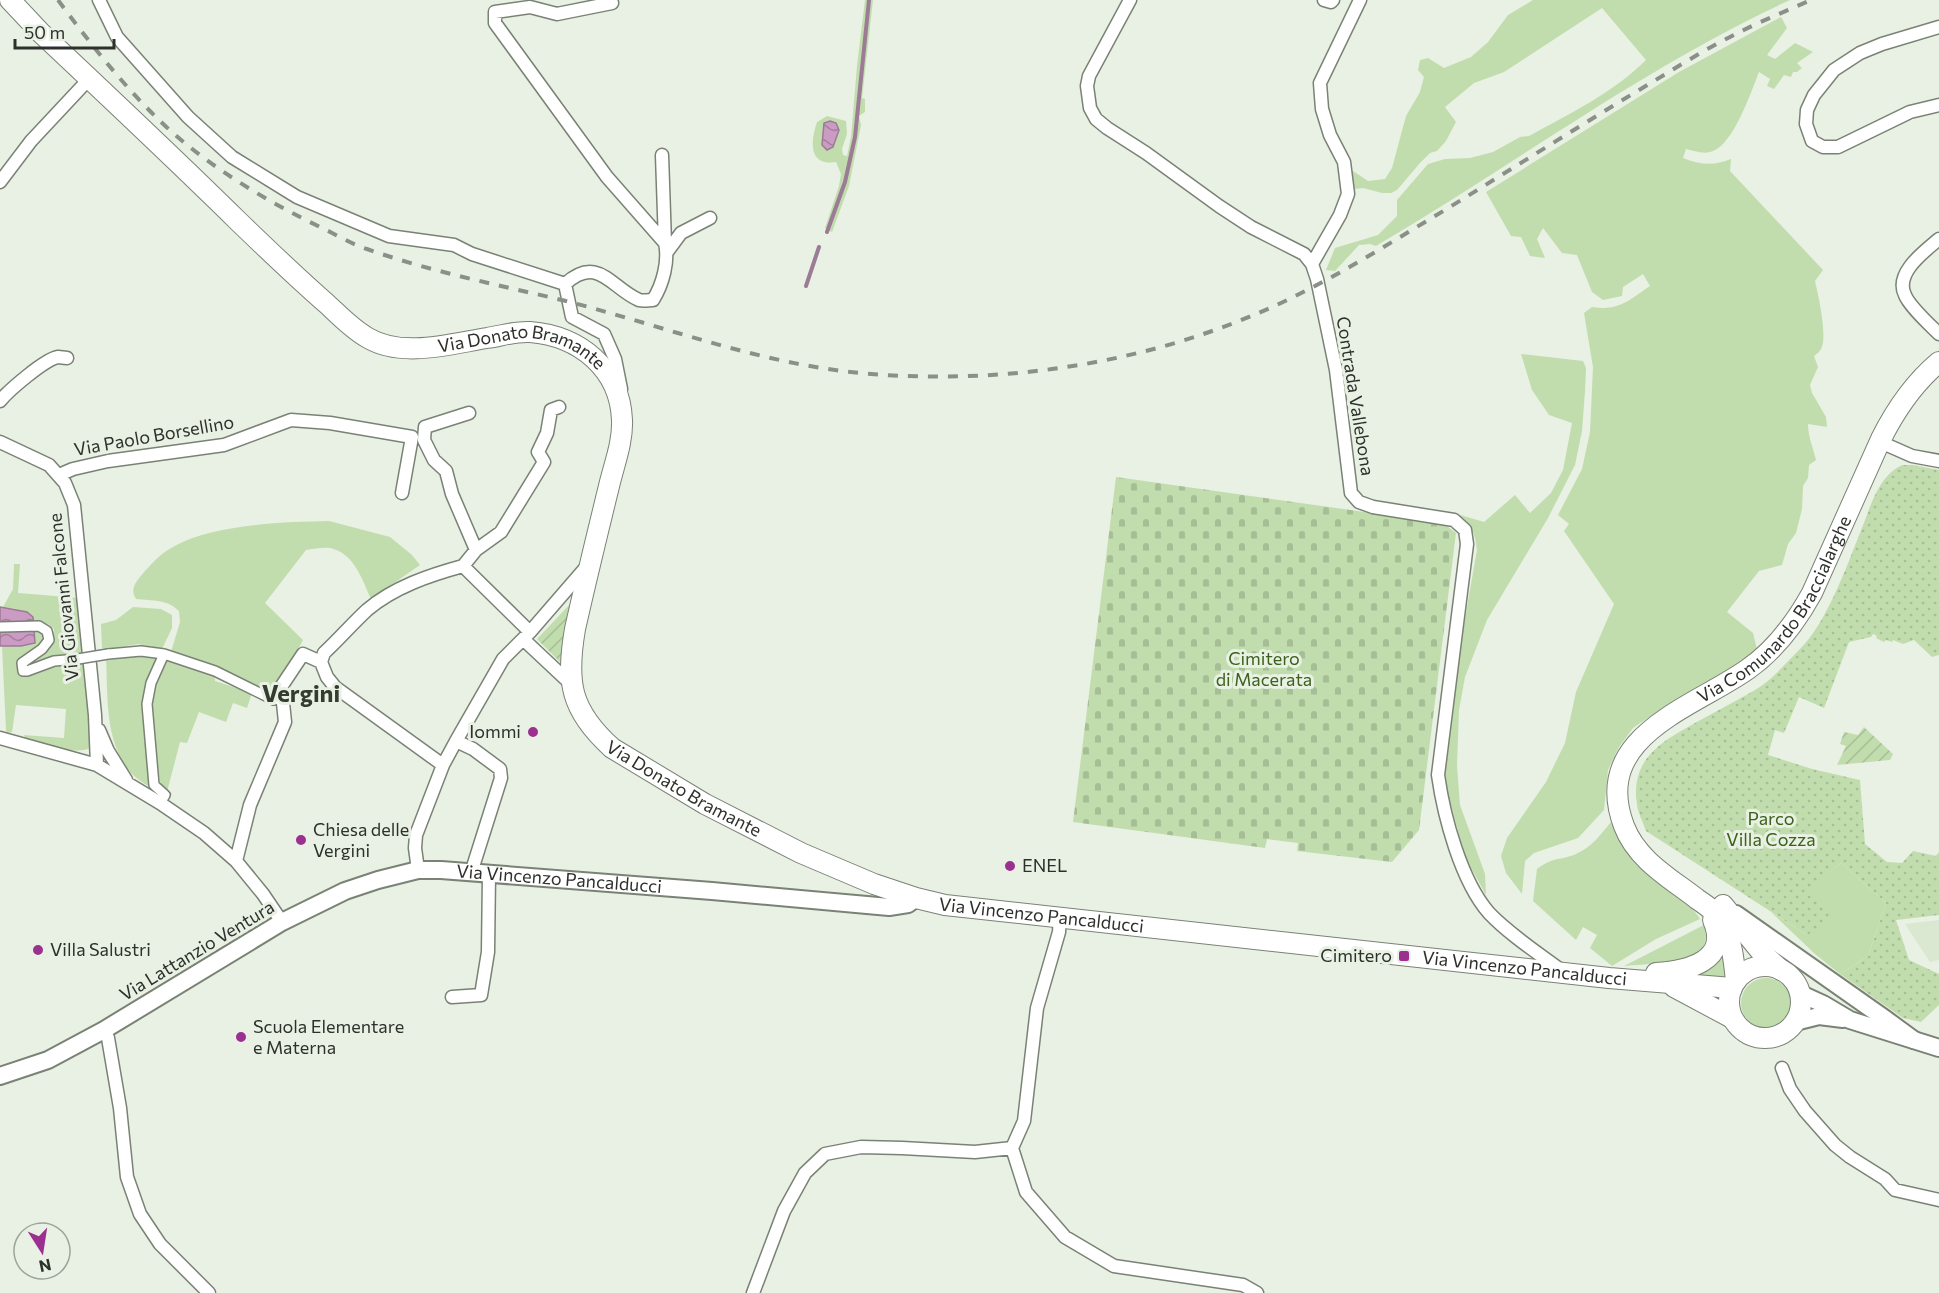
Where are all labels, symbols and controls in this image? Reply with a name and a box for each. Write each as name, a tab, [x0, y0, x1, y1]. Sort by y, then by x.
scale bar	[15, 12, 114, 50]
text: 50 m	[24, 21, 65, 43]
street label: Contrada Vallebona	[1333, 315, 1379, 477]
street label: Via Donato Bramante	[436, 320, 611, 373]
street label: Via Paolo Borsellino	[72, 410, 235, 460]
street label: Via Giovanni Falcone	[43, 512, 83, 682]
street label: Via Comunardo Braccialarghe	[1693, 512, 1855, 707]
park label: Cimitero di Macerata	[1216, 647, 1312, 690]
district label: Vergini	[262, 678, 340, 707]
place label: Iommi	[469, 720, 521, 742]
marker: Iommi	[526, 725, 540, 739]
street label: Via Donato Bramante	[603, 735, 766, 841]
park label: Parco Villa Cozza	[1726, 807, 1816, 850]
place label: Chiesa delle Vergini	[313, 818, 409, 861]
marker: Chiesa delle Vergini	[294, 833, 308, 847]
place label: ENEL	[1022, 854, 1067, 876]
street label: Via Vincenzo Pancalducci	[456, 859, 663, 897]
marker: ENEL	[1003, 859, 1017, 873]
street label: Via Vincenzo Pancalducci	[938, 892, 1145, 937]
street label: Via Lattanzio Ventura	[115, 895, 278, 1005]
place label: Villa Salustri	[50, 938, 151, 960]
marker: Villa Salustri	[31, 943, 45, 957]
place label: Cimitero	[1320, 944, 1392, 966]
street label: Via Vincenzo Pancalducci	[1421, 946, 1628, 989]
marker: Cimitero	[1397, 949, 1411, 963]
place label: Scuola Elementare e Materna	[253, 1015, 404, 1058]
marker: Scuola Elementare e Materna	[234, 1030, 248, 1044]
north arrow	[12, 1221, 72, 1281]
text: N	[37, 1256, 53, 1277]

